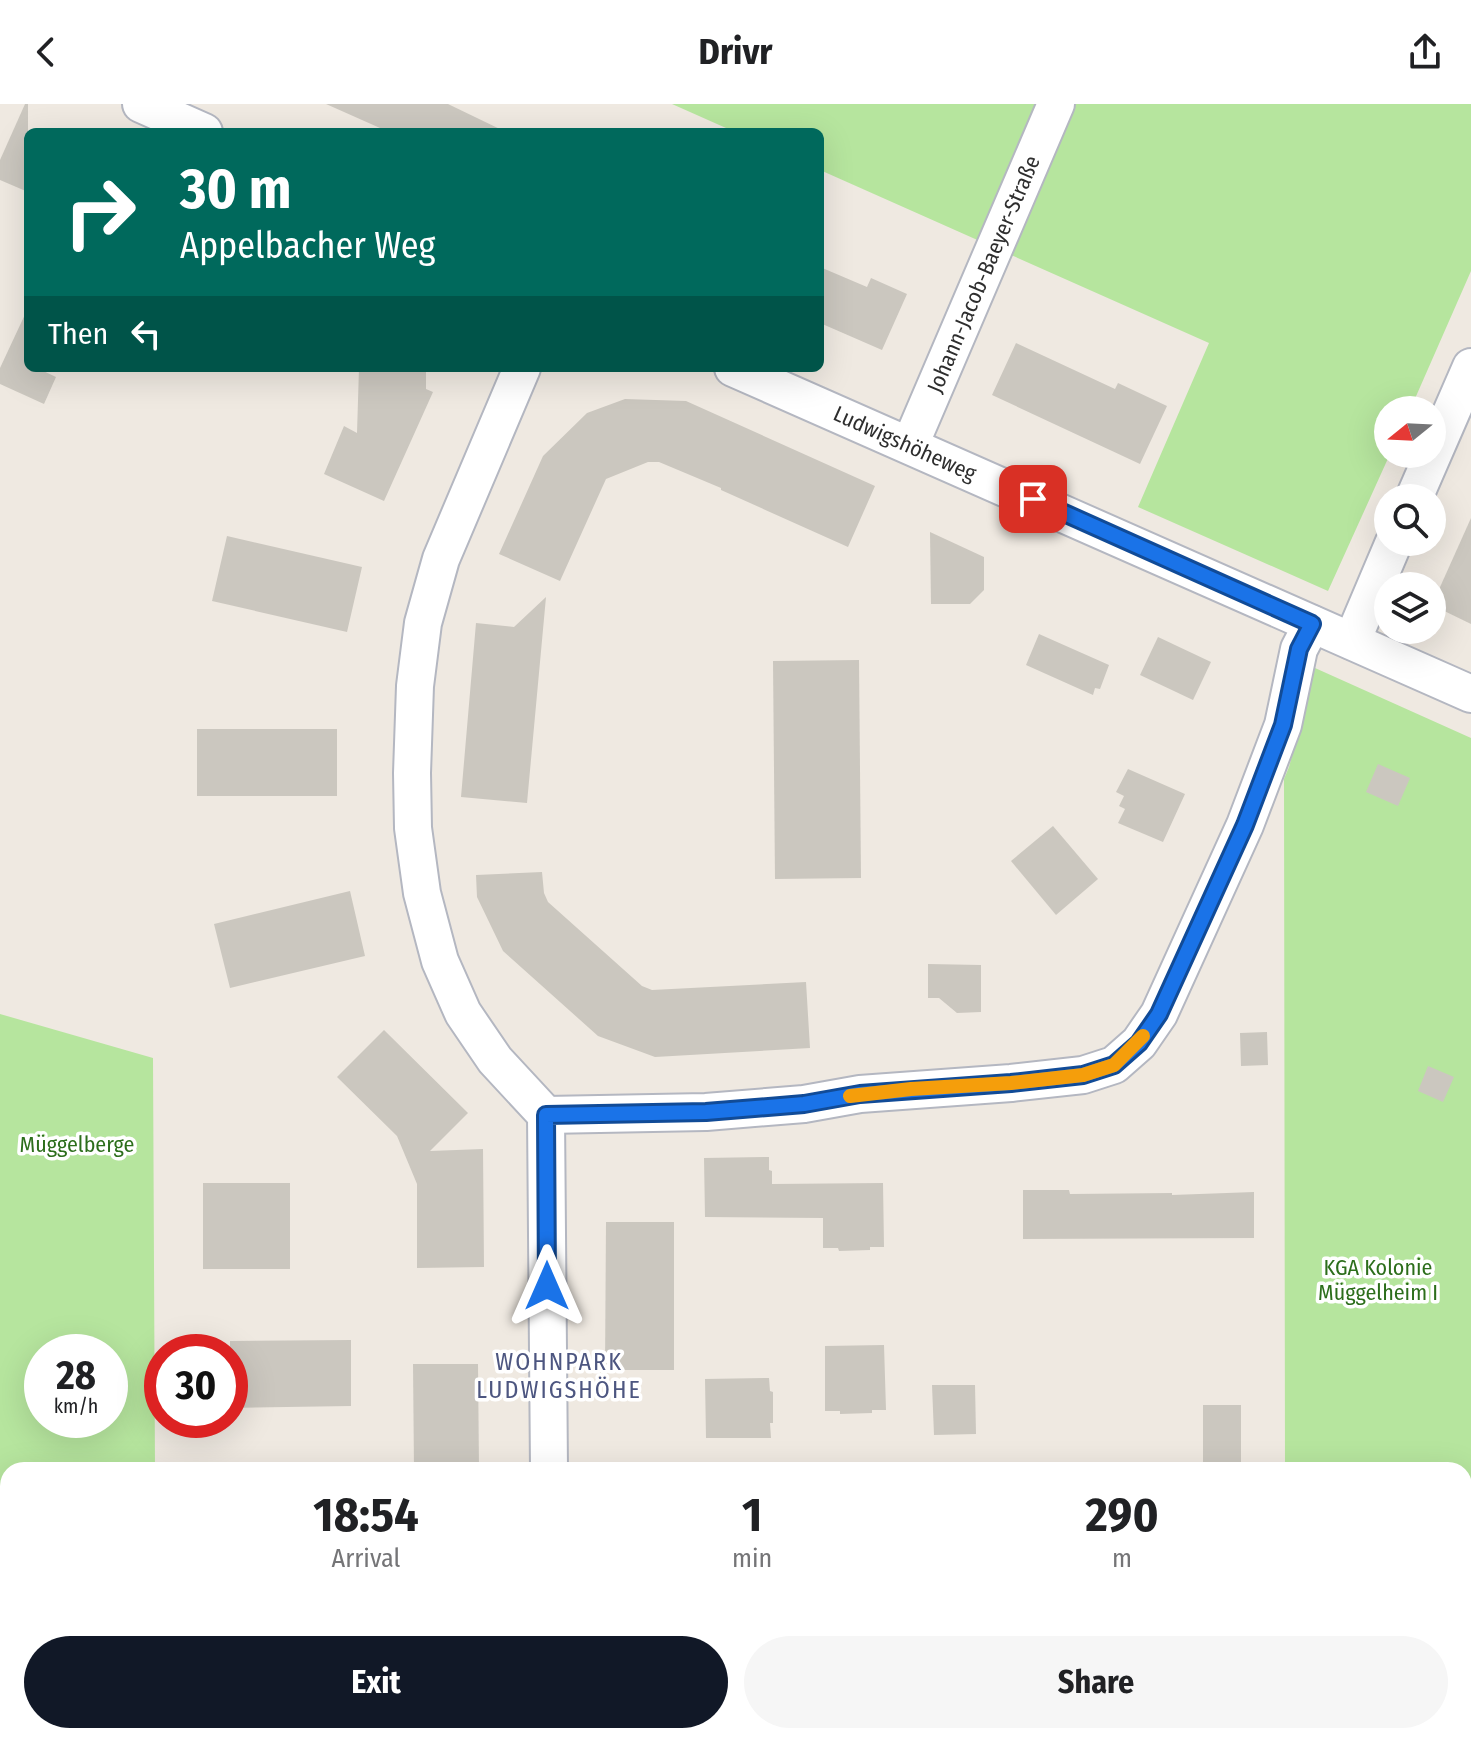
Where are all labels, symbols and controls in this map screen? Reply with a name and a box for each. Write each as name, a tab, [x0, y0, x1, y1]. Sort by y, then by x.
icon: back	[24, 30, 68, 74]
text: Drivr	[698, 30, 773, 74]
icon: share	[1403, 30, 1447, 74]
street label: Johann-Jacob-Baeyer-Straße	[921, 151, 1046, 397]
text: 30 m	[180, 156, 291, 223]
icon: right	[48, 160, 152, 264]
text: Appelbacher Weg	[180, 224, 436, 268]
icon: left	[124, 312, 168, 356]
text: Then	[48, 316, 108, 352]
north arrow	[1374, 396, 1446, 468]
map controls	[1374, 396, 1446, 644]
street label: Ludwigshöheweg	[829, 400, 981, 487]
pin	[999, 465, 1067, 533]
icon: arrive	[1011, 477, 1055, 521]
button: search	[1374, 484, 1446, 556]
button: layers	[1374, 572, 1446, 644]
park label: Müggelberge	[20, 1131, 134, 1158]
position arrow	[505, 1244, 589, 1328]
park label: KGA Kolonie Müggelheim I	[1318, 1254, 1438, 1306]
speed limit sign: 30	[144, 1334, 248, 1438]
district label: WOHNPARK LUDWIGSHÖHE	[476, 1348, 642, 1404]
text: 28	[56, 1352, 96, 1400]
text: km/h	[54, 1394, 98, 1418]
text: 18:54	[313, 1486, 419, 1544]
text: 1	[742, 1486, 762, 1544]
text: 290	[1086, 1486, 1159, 1544]
text: Arrival	[332, 1543, 400, 1574]
text: min	[732, 1543, 772, 1574]
text: m	[1112, 1543, 1132, 1574]
button: Exit	[24, 1636, 728, 1728]
button: Share	[744, 1636, 1448, 1728]

